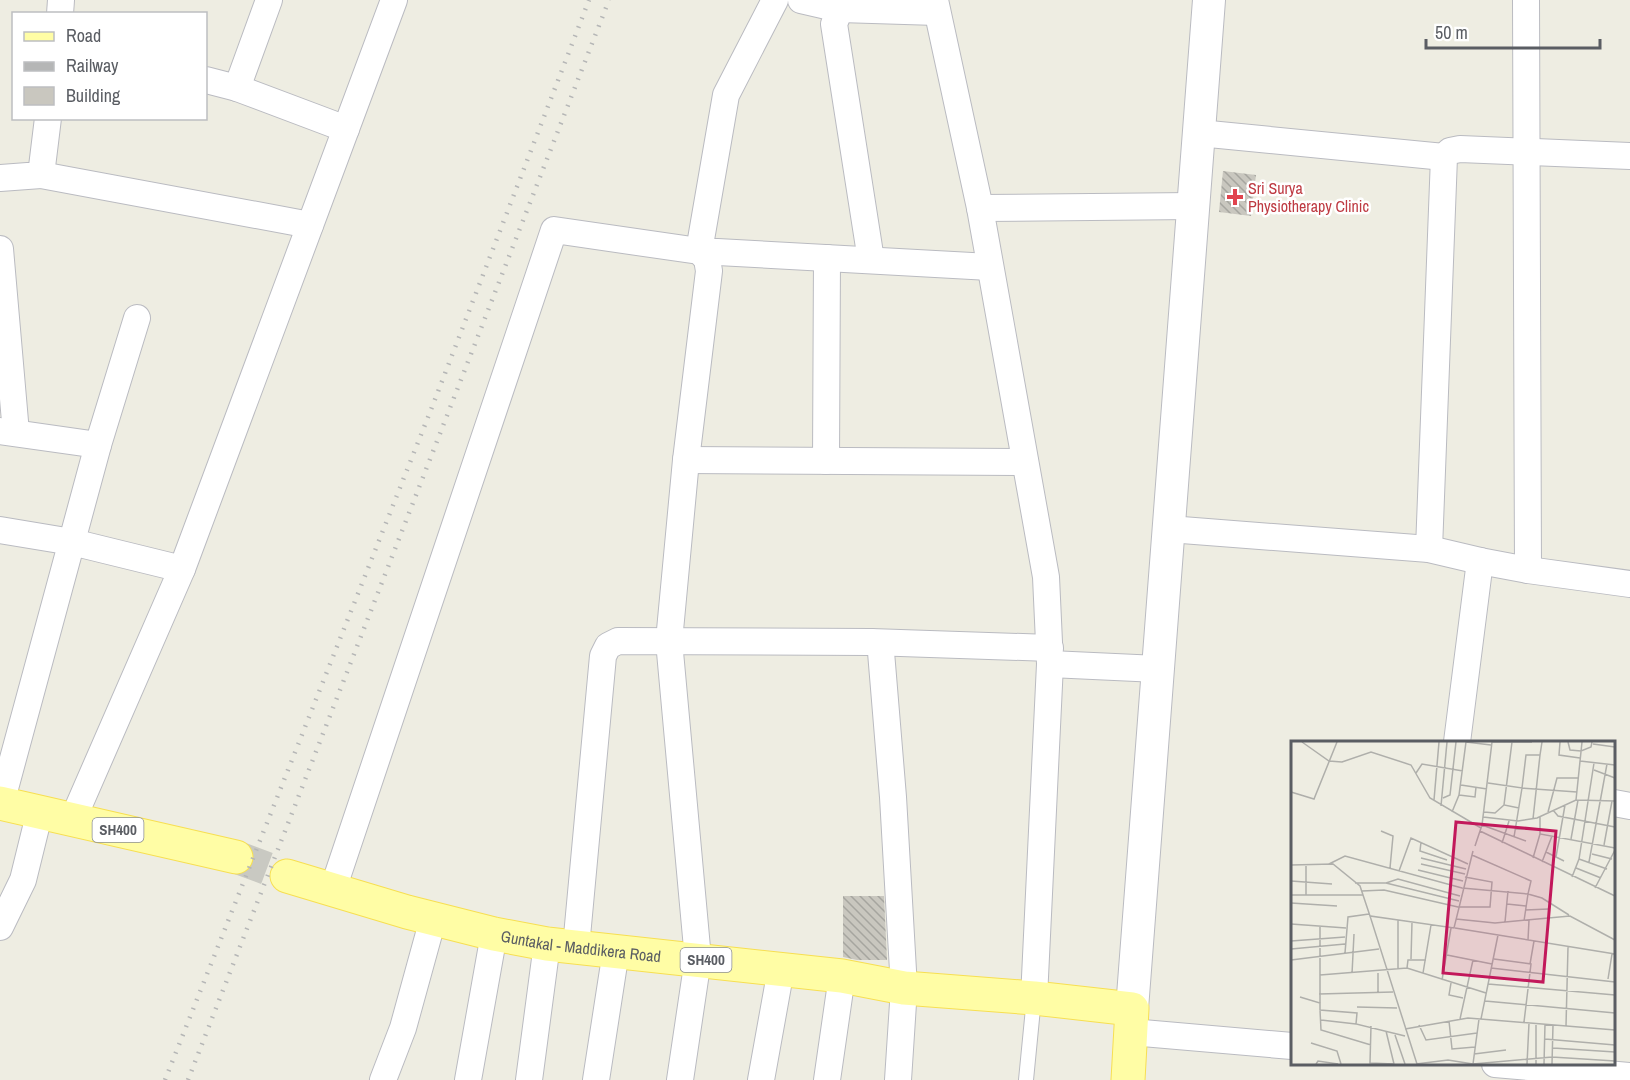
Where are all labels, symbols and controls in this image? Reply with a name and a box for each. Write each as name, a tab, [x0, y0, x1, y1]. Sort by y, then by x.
legend	[12, 12, 207, 120]
scale bar	[1426, 12, 1600, 50]
text: 50 m	[1435, 20, 1468, 45]
text: Road	[66, 23, 101, 48]
text: Railway	[66, 53, 119, 78]
text: Building	[66, 83, 121, 108]
place label: Sri Surya Physiotherapy Clinic	[1248, 177, 1369, 217]
marker: Sri Surya Physiotherapy Clinic	[1226, 188, 1244, 206]
inset map	[1291, 741, 1615, 1065]
road number: SH400	[92, 818, 144, 842]
street label: Guntakal - Maddikera Road	[499, 925, 662, 967]
road number: SH400	[680, 948, 732, 972]

